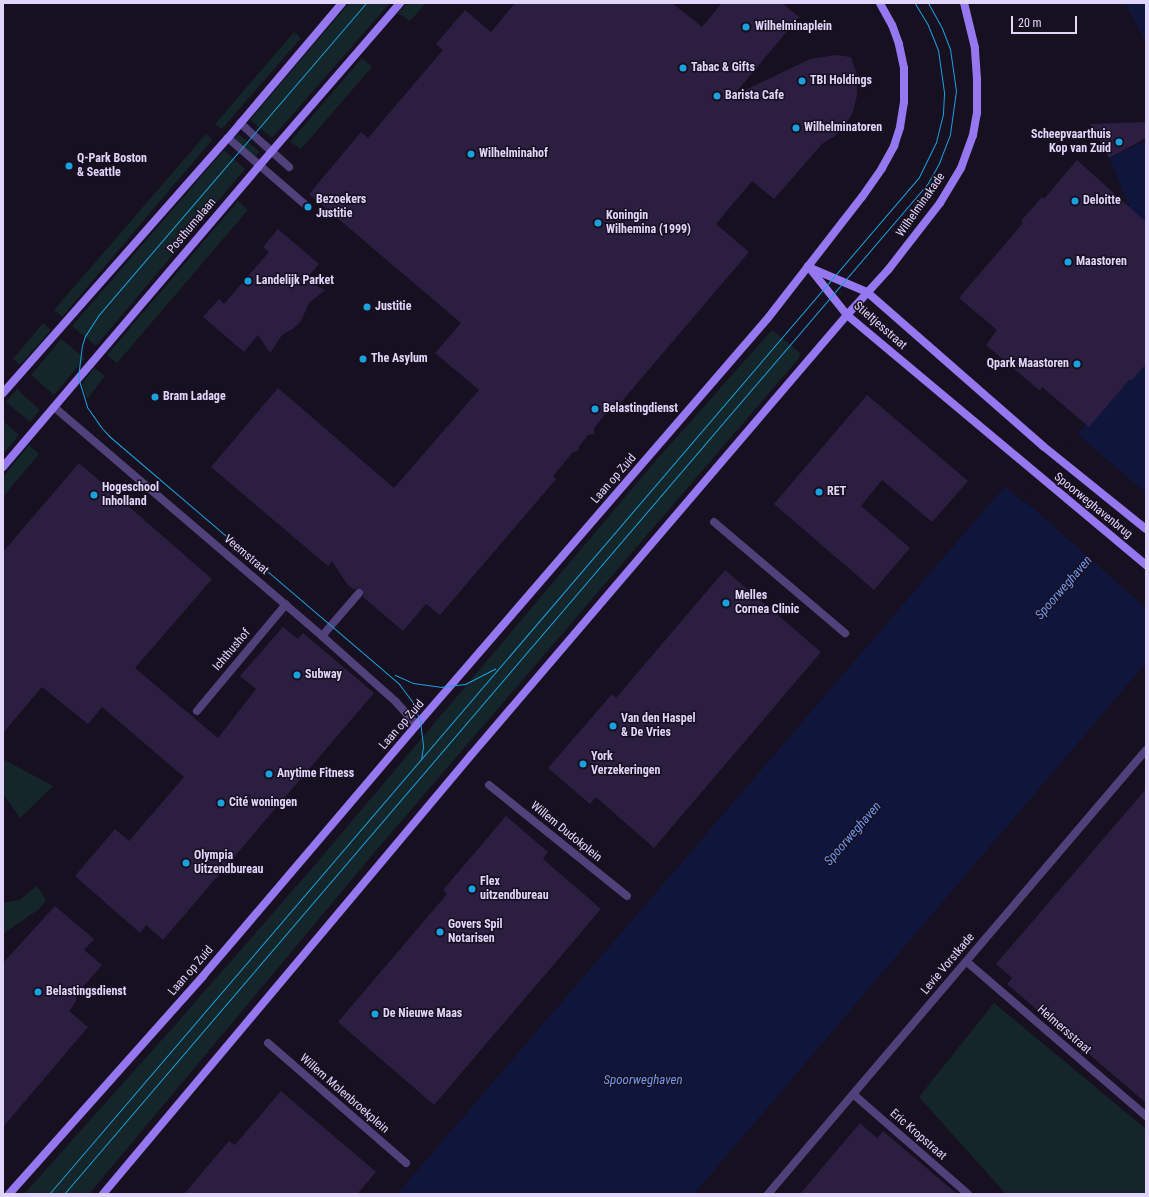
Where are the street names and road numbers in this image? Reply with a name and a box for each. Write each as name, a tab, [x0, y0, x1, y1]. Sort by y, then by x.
street label: Wilhelminakade	[894, 170, 948, 240]
street label: Posthumalaan	[165, 195, 219, 257]
street label: Stieltjesstraat	[850, 299, 910, 353]
street label: Laan op Zuid	[589, 451, 639, 507]
street label: Spoorweghavenbrug	[1051, 470, 1135, 542]
street label: Veemstraat	[221, 532, 271, 578]
street label: Ichthushof	[210, 626, 254, 674]
street label: Laan op Zuid	[377, 697, 427, 753]
street label: Willem Dudokplein	[527, 799, 605, 865]
street label: Levie Vorstkade	[918, 930, 978, 998]
street label: Laan op Zuid	[166, 943, 216, 999]
street label: Helmersstraat	[1034, 1003, 1094, 1057]
street label: Willem Molenbroekplein	[296, 1051, 392, 1137]
street label: Eric Kropstraat	[887, 1107, 949, 1163]

